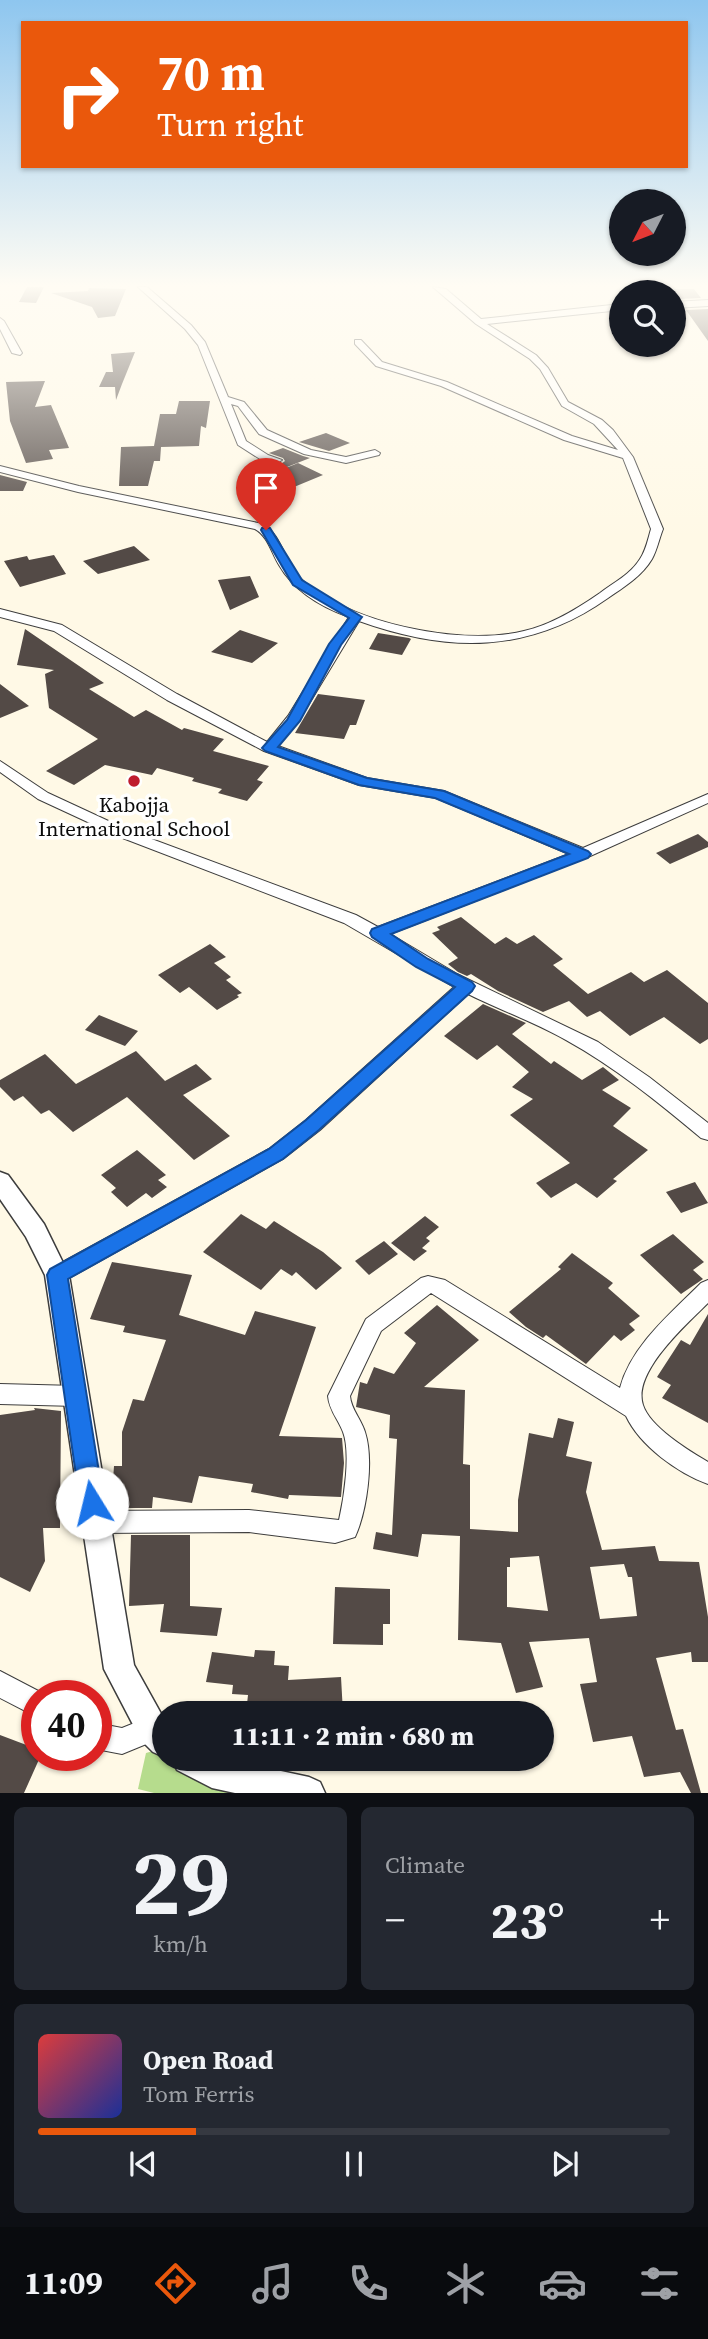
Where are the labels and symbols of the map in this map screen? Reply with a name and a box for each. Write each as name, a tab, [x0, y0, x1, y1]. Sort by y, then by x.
north arrow	[609, 189, 686, 266]
pin	[236, 458, 296, 530]
marker: Kabojja International School	[126, 773, 142, 789]
place label: Kabojja International School	[38, 790, 230, 843]
position arrow	[55, 1466, 129, 1540]
speed limit sign: 40	[21, 1680, 112, 1771]

